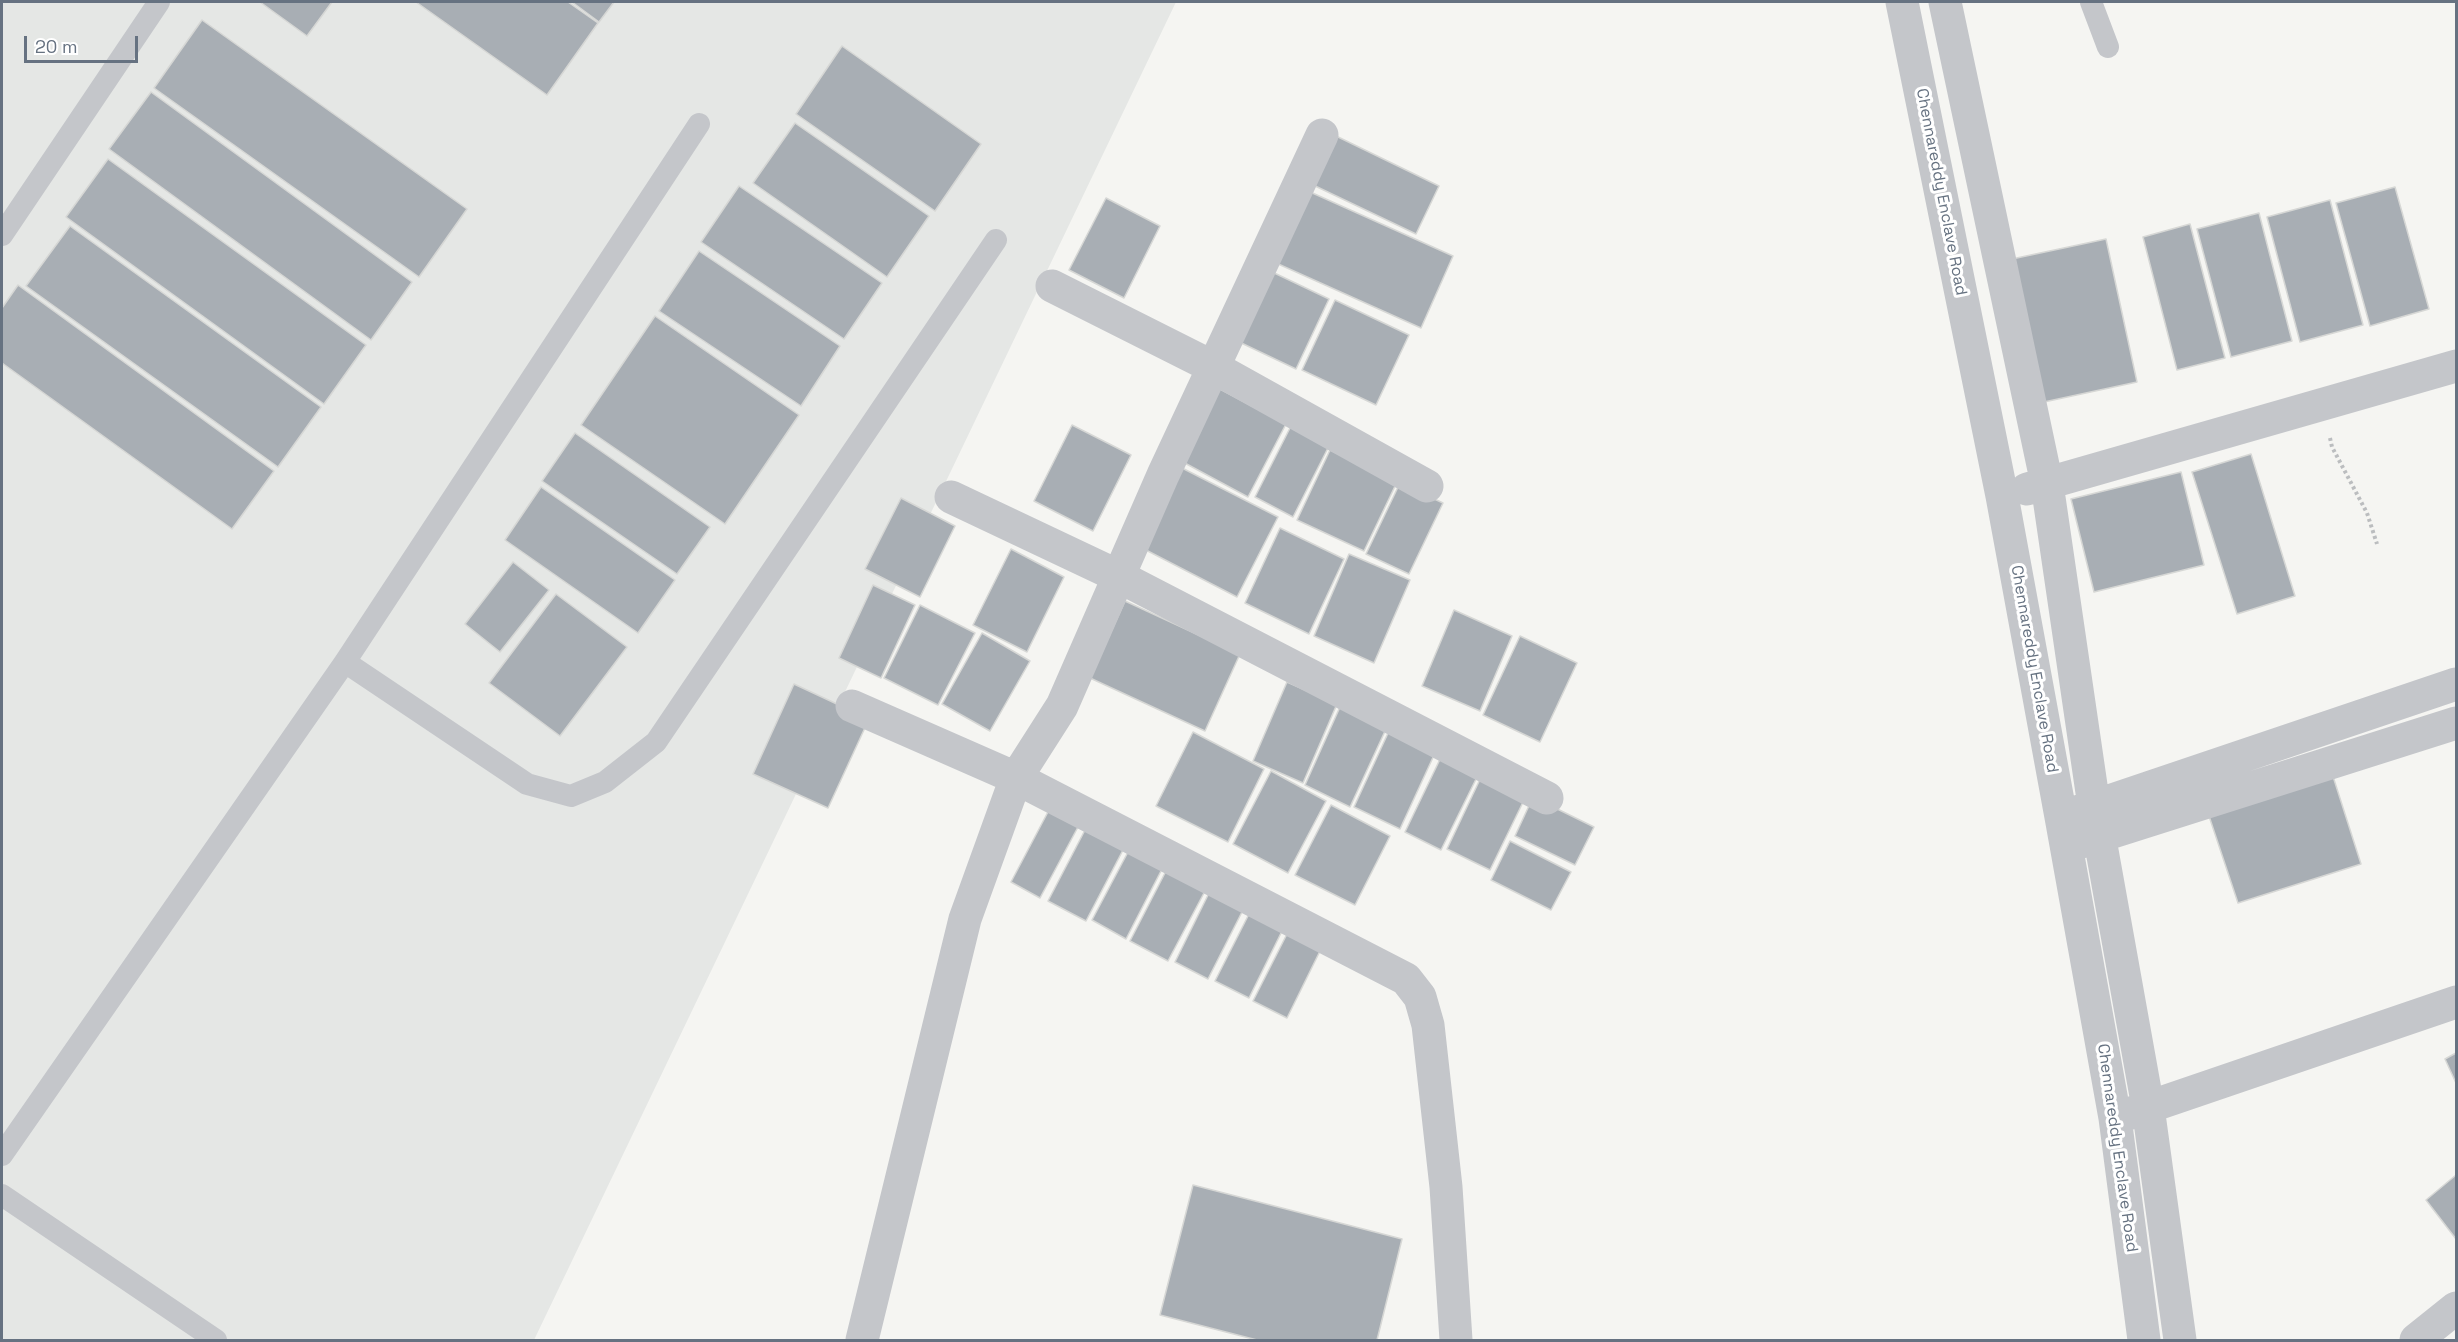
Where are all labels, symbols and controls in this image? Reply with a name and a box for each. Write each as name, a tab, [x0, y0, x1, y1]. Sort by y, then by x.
scale bar	[27, 24, 141, 62]
text: 20 m	[35, 35, 78, 58]
street label: Chennareddy Enclave Road	[1912, 87, 1970, 297]
street label: Chennareddy Enclave Road	[2006, 564, 2062, 774]
street label: Chennareddy Enclave Road	[2093, 1043, 2141, 1253]

